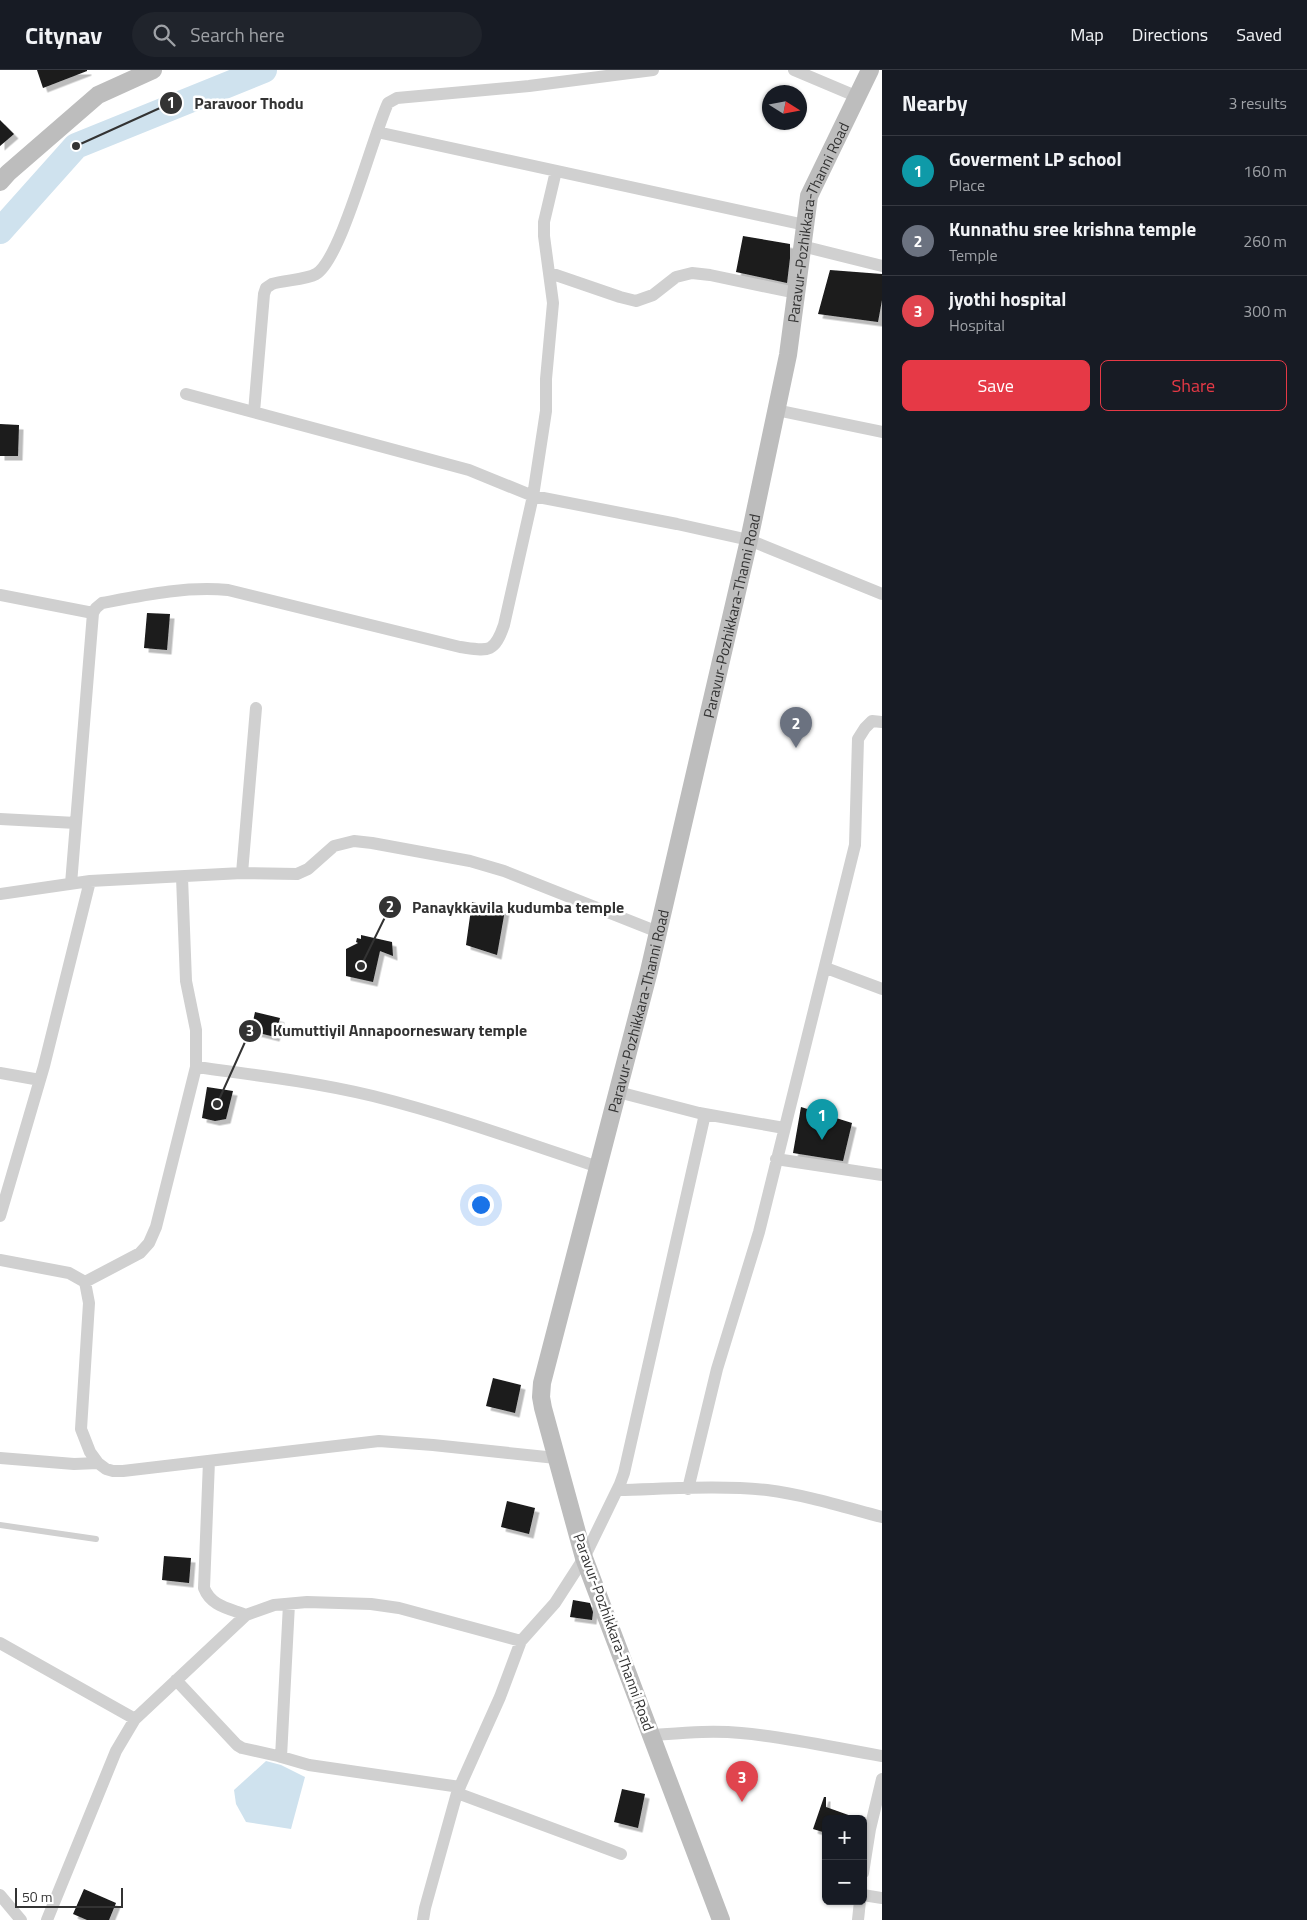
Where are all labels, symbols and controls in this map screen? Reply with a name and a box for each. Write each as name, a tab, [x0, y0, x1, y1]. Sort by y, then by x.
search box	[132, 12, 482, 57]
text: Citynav	[25, 17, 102, 53]
text: Search here	[190, 20, 285, 49]
icon: search	[150, 21, 178, 49]
text: Map	[1070, 21, 1104, 48]
text: Directions	[1132, 21, 1208, 48]
text: Saved	[1236, 21, 1282, 48]
north arrow	[762, 85, 807, 130]
text: Nearby	[902, 87, 967, 119]
callout: Paravoor Thodu	[159, 88, 313, 119]
text: 1	[167, 91, 175, 114]
text: Paravoor Thodu	[194, 91, 304, 115]
text: 3 results	[1228, 91, 1287, 115]
street label: Paravur-Pozhikkara-Thanni Road	[781, 118, 855, 324]
text: Goverment LP school	[949, 144, 1122, 173]
text: 1	[914, 159, 922, 183]
text: 160 m	[1243, 159, 1287, 183]
text: Place	[949, 173, 985, 197]
text: Kunnathu sree krishna temple	[949, 214, 1196, 243]
text: 2	[914, 229, 922, 253]
text: 260 m	[1243, 229, 1287, 253]
text: Temple	[949, 243, 998, 267]
text: jyothi hospital	[949, 284, 1066, 313]
text: 3	[914, 299, 922, 323]
text: 300 m	[1243, 299, 1287, 323]
text: Hospital	[949, 313, 1005, 337]
button: Save	[902, 360, 1090, 411]
button: Share	[1100, 360, 1287, 411]
street label: Paravur-Pozhikkara-Thanni Road	[697, 512, 766, 720]
pin: 2	[780, 707, 812, 748]
callout: Panaykkavila kudumba temple	[377, 892, 634, 923]
text: 2	[386, 895, 394, 918]
text: Panaykkavila kudumba temple	[412, 895, 624, 919]
street label: Paravur-Pozhikkara-Thanni Road	[601, 907, 674, 1115]
callout: Kumuttiyil Annapoorneswary temple	[237, 1015, 537, 1046]
text: Kumuttiyil Annapoorneswary temple	[273, 1018, 527, 1042]
text: 3	[246, 1019, 254, 1042]
pin: 1	[806, 1099, 838, 1140]
your location	[468, 1192, 494, 1218]
street label: Paravur-Pozhikkara-Thanni Road	[567, 1530, 661, 1734]
pin: 3	[726, 1761, 758, 1802]
map controls	[822, 1815, 867, 1905]
button: +	[822, 1815, 867, 1860]
button: −	[822, 1860, 867, 1905]
scale bar	[15, 1885, 122, 1908]
text: 50 m	[22, 1886, 52, 1907]

